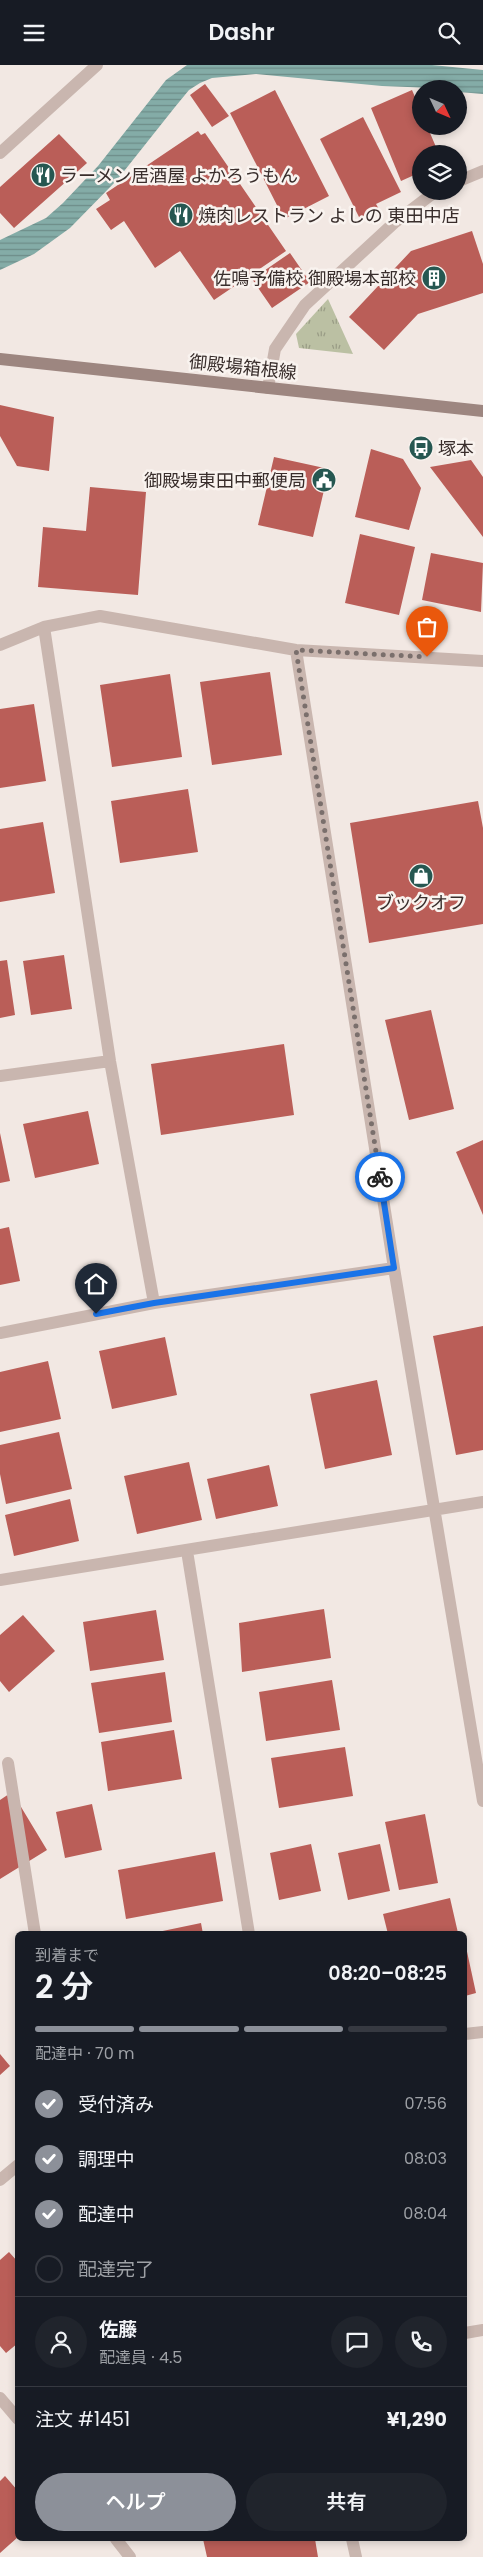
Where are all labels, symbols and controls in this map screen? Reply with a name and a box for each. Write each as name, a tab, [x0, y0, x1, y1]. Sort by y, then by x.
text: Dashr	[208, 17, 275, 48]
icon: menu	[20, 19, 48, 47]
icon: search	[435, 19, 463, 47]
north arrow	[412, 80, 468, 135]
map controls	[412, 80, 467, 200]
button: layers	[412, 145, 467, 200]
restaurant icon: ラーメン居酒屋 よかろうもん	[30, 162, 56, 188]
place label: ラーメン居酒屋 よかろうもん	[60, 163, 298, 188]
restaurant icon: 焼肉レストラン よしの 東田中店	[168, 202, 194, 228]
place label: 焼肉レストラン よしの 東田中店	[198, 203, 460, 228]
building icon: 佐鳴予備校 御殿場本部校	[421, 265, 447, 291]
place label: 佐鳴予備校 御殿場本部校	[213, 266, 416, 291]
street label: 御殿場箱根線	[188, 349, 298, 385]
bus stop icon: 塚本	[408, 435, 434, 461]
place label: 塚本	[438, 436, 474, 461]
public building icon: 御殿場東田中郵便局	[311, 467, 337, 493]
place label: 御殿場東田中郵便局	[144, 468, 306, 493]
pin	[406, 606, 448, 657]
icon: bag	[413, 613, 441, 641]
shop icon: ブックオフ	[408, 863, 434, 889]
place label: ブックオフ	[376, 890, 466, 915]
courier	[355, 1152, 405, 1202]
icon: bike	[366, 1163, 394, 1191]
pin	[75, 1263, 117, 1314]
icon: home	[82, 1270, 110, 1298]
text: 到着まで	[35, 1944, 99, 1967]
text: 08:20–08:25	[328, 1960, 447, 1987]
text: 2 分	[35, 1964, 93, 2009]
text: 配達中 · 70 m	[35, 2042, 134, 2065]
icon: check	[35, 2090, 63, 2118]
text: 受付済み	[78, 2091, 154, 2118]
text: 07:56	[405, 2092, 447, 2115]
icon: check	[35, 2145, 63, 2173]
text: 調理中	[78, 2146, 135, 2173]
text: 08:03	[404, 2147, 447, 2170]
icon: check	[35, 2200, 63, 2228]
text: 配達中	[78, 2201, 135, 2228]
text: 08:04	[403, 2202, 447, 2225]
text: 配達完了	[78, 2256, 154, 2283]
button: person	[35, 2316, 87, 2368]
text: 佐藤	[99, 2316, 137, 2343]
button: chat	[331, 2316, 383, 2368]
button: phone	[395, 2316, 447, 2368]
text: 配達員 · 4.5	[99, 2346, 182, 2369]
text: 注文 #1451	[35, 2406, 130, 2433]
text: ¥1,290	[387, 2406, 447, 2433]
button: ヘルプ	[35, 2473, 236, 2531]
button: 共有	[246, 2473, 447, 2531]

